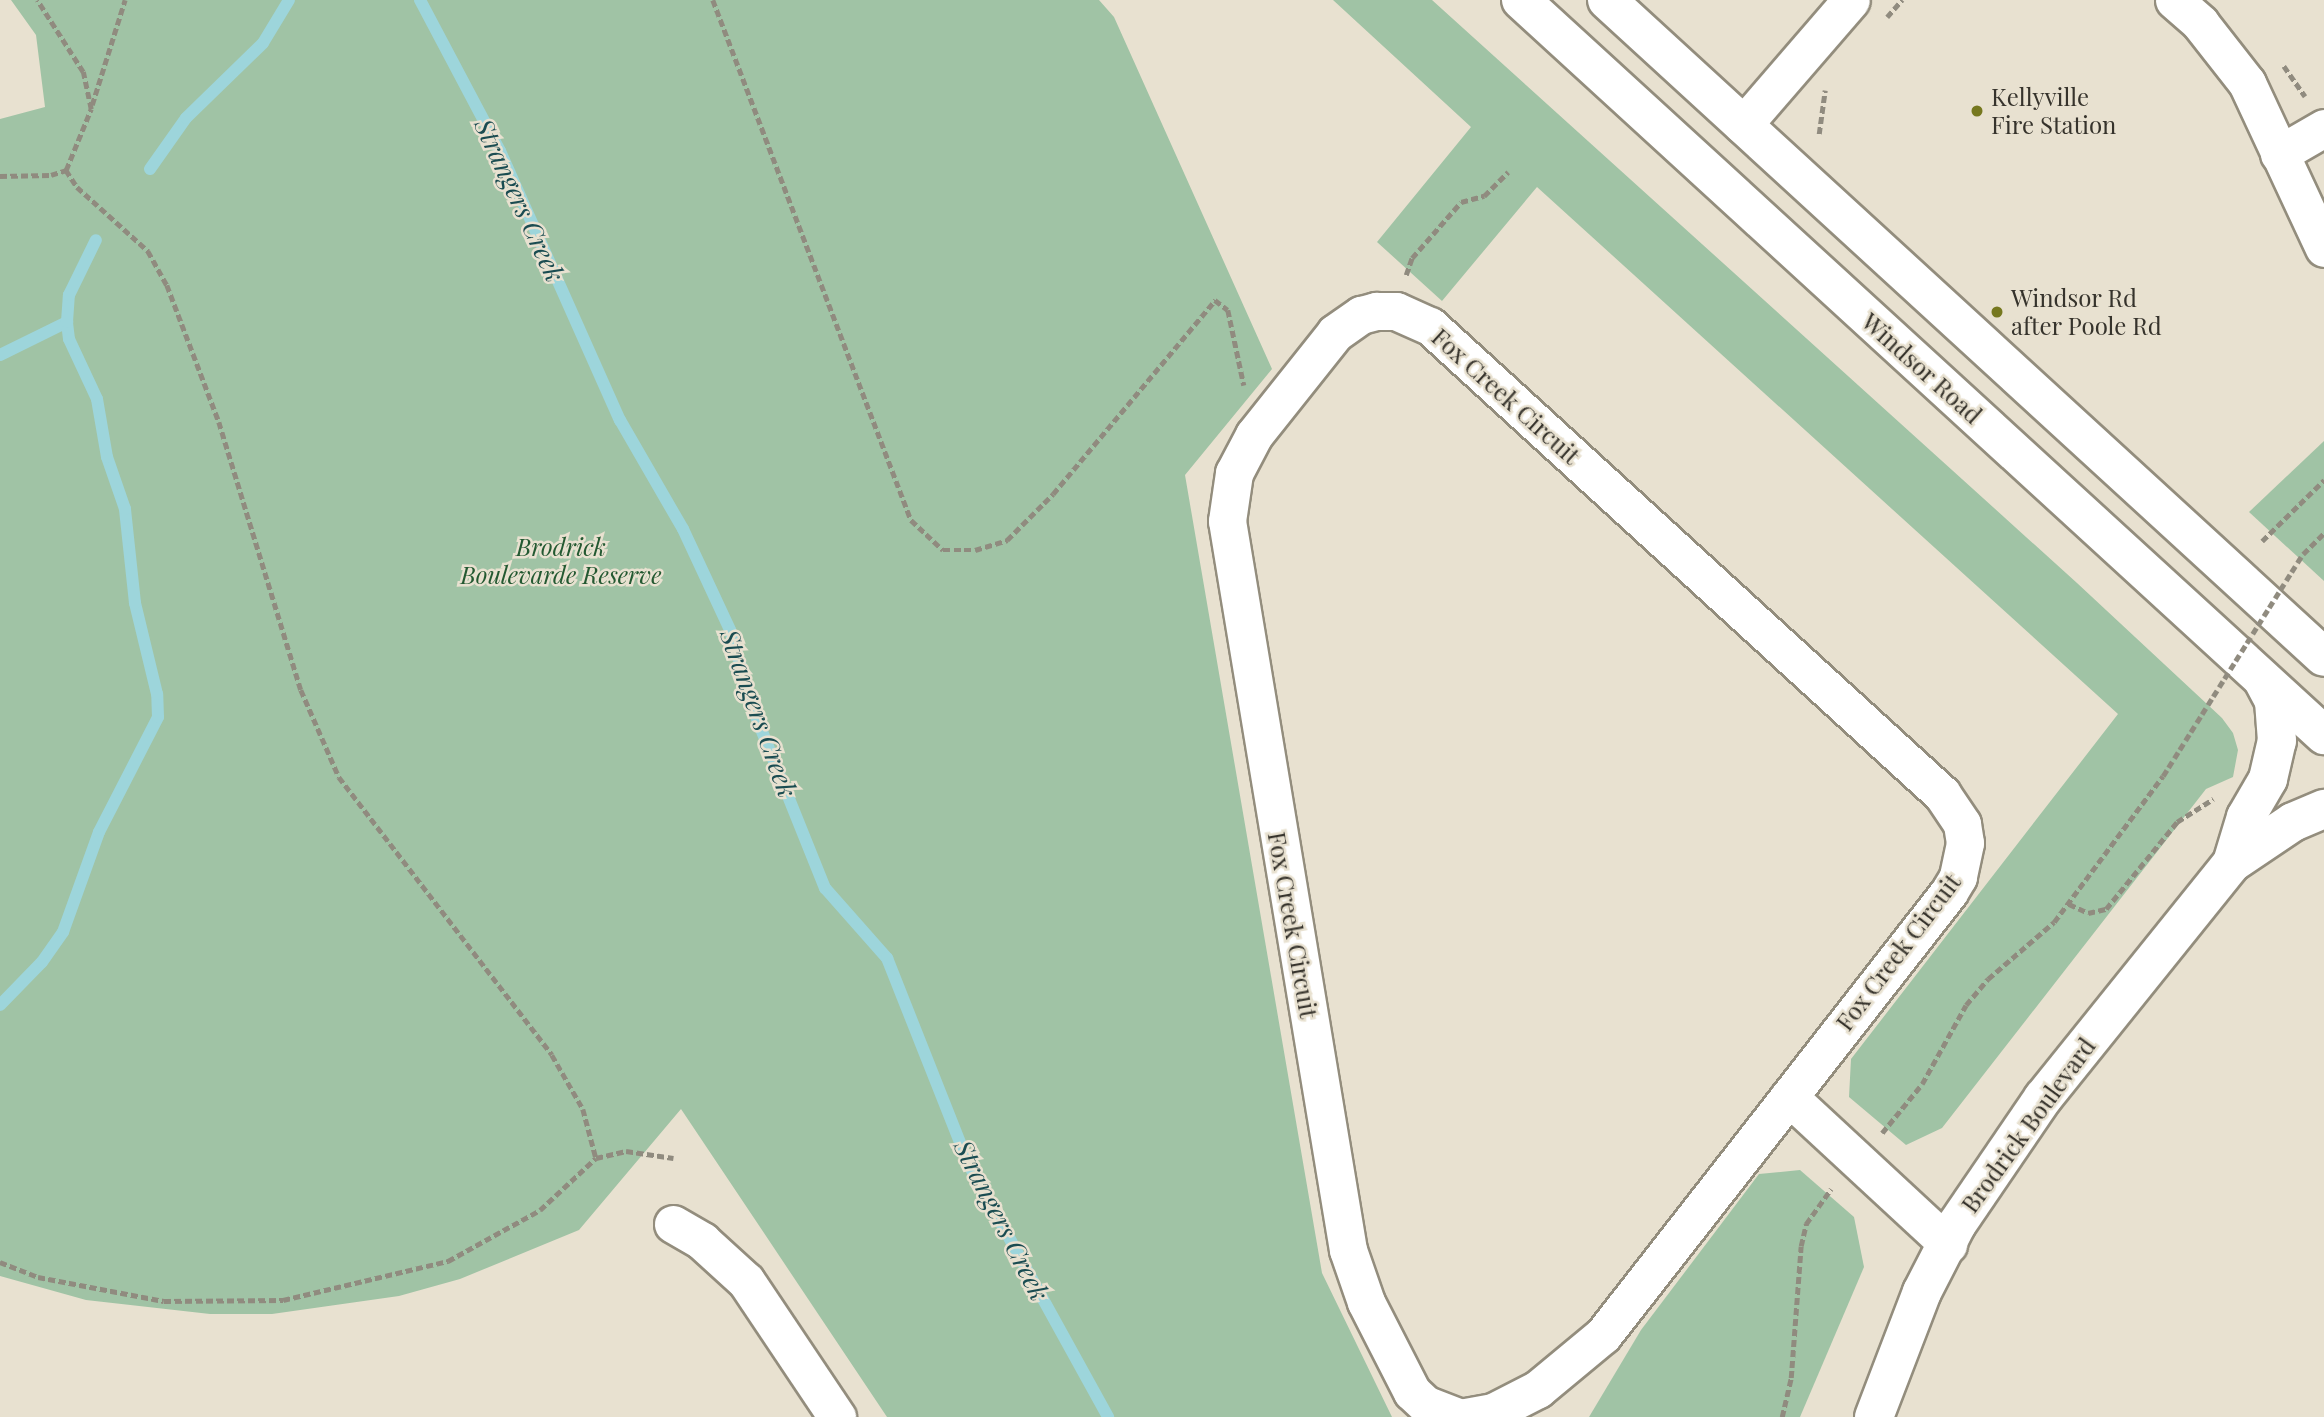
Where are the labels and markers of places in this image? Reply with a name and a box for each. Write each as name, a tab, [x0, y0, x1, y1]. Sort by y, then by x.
place label: Kellyville Fire Station	[1991, 83, 2116, 139]
marker: Kellyville Fire Station	[1969, 103, 1985, 119]
place label: Windsor Rd after Poole Rd	[2011, 284, 2162, 340]
marker: Windsor Rd after Poole Rd	[1989, 304, 2005, 320]

